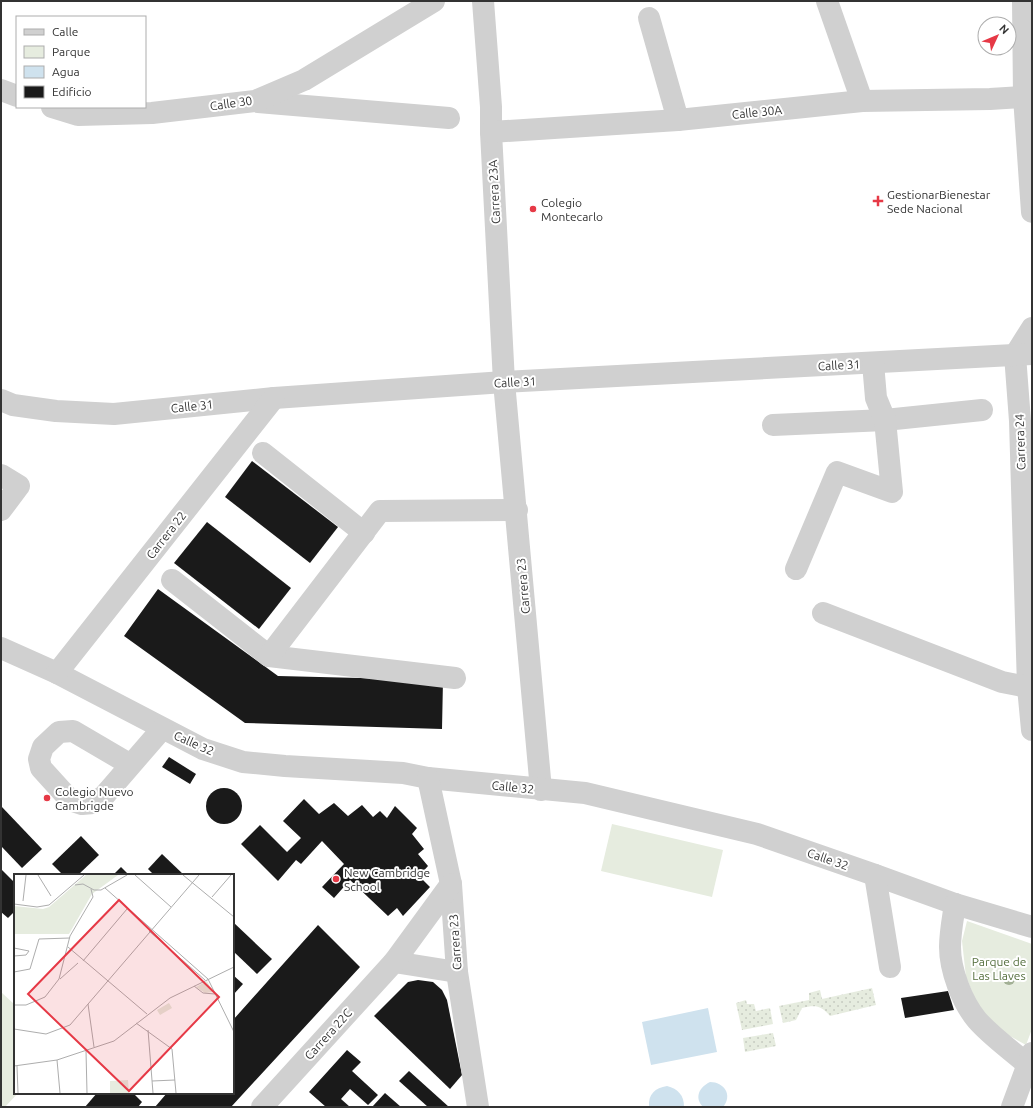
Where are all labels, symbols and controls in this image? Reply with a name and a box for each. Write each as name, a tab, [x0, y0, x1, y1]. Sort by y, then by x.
legend	[16, 16, 146, 108]
north arrow	[977, 16, 1017, 56]
text: N	[997, 22, 1011, 36]
text: Calle	[52, 25, 78, 38]
text: Parque	[52, 45, 90, 58]
text: Agua	[52, 65, 80, 78]
text: Edificio	[52, 85, 92, 98]
street label: Calle 30	[209, 94, 253, 112]
street label: Calle 30A	[731, 103, 783, 121]
street label: Carrera 23A	[486, 159, 502, 224]
place label: GestionarBienestar Sede Nacional	[887, 188, 991, 215]
marker: GestionarBienestar Sede Nacional	[872, 195, 884, 207]
place label: Colegio Montecarlo	[541, 196, 603, 223]
marker: Colegio Montecarlo	[528, 204, 538, 214]
street label: Calle 31	[817, 357, 861, 373]
street label: Calle 31	[493, 374, 537, 390]
street label: Calle 31	[170, 397, 214, 415]
street label: Carrera 24	[1013, 413, 1027, 470]
street label: Carrera 22	[144, 509, 188, 561]
street label: Carrera 23	[514, 557, 532, 615]
street label: Calle 32	[172, 728, 216, 758]
street label: Calle 32	[491, 778, 535, 796]
place label: Colegio Nuevo Cambrigde	[55, 785, 134, 812]
marker: Colegio Nuevo Cambrigde	[42, 793, 52, 803]
street label: Calle 32	[806, 846, 850, 872]
place label: New Cambridge School	[344, 866, 430, 893]
inset map	[14, 874, 234, 1094]
marker: New Cambridge School	[331, 874, 341, 884]
street label: Carrera 23	[447, 913, 463, 971]
park label: Parque de Las Llaves	[972, 955, 1026, 982]
street label: Carrera 22C	[302, 1006, 355, 1062]

